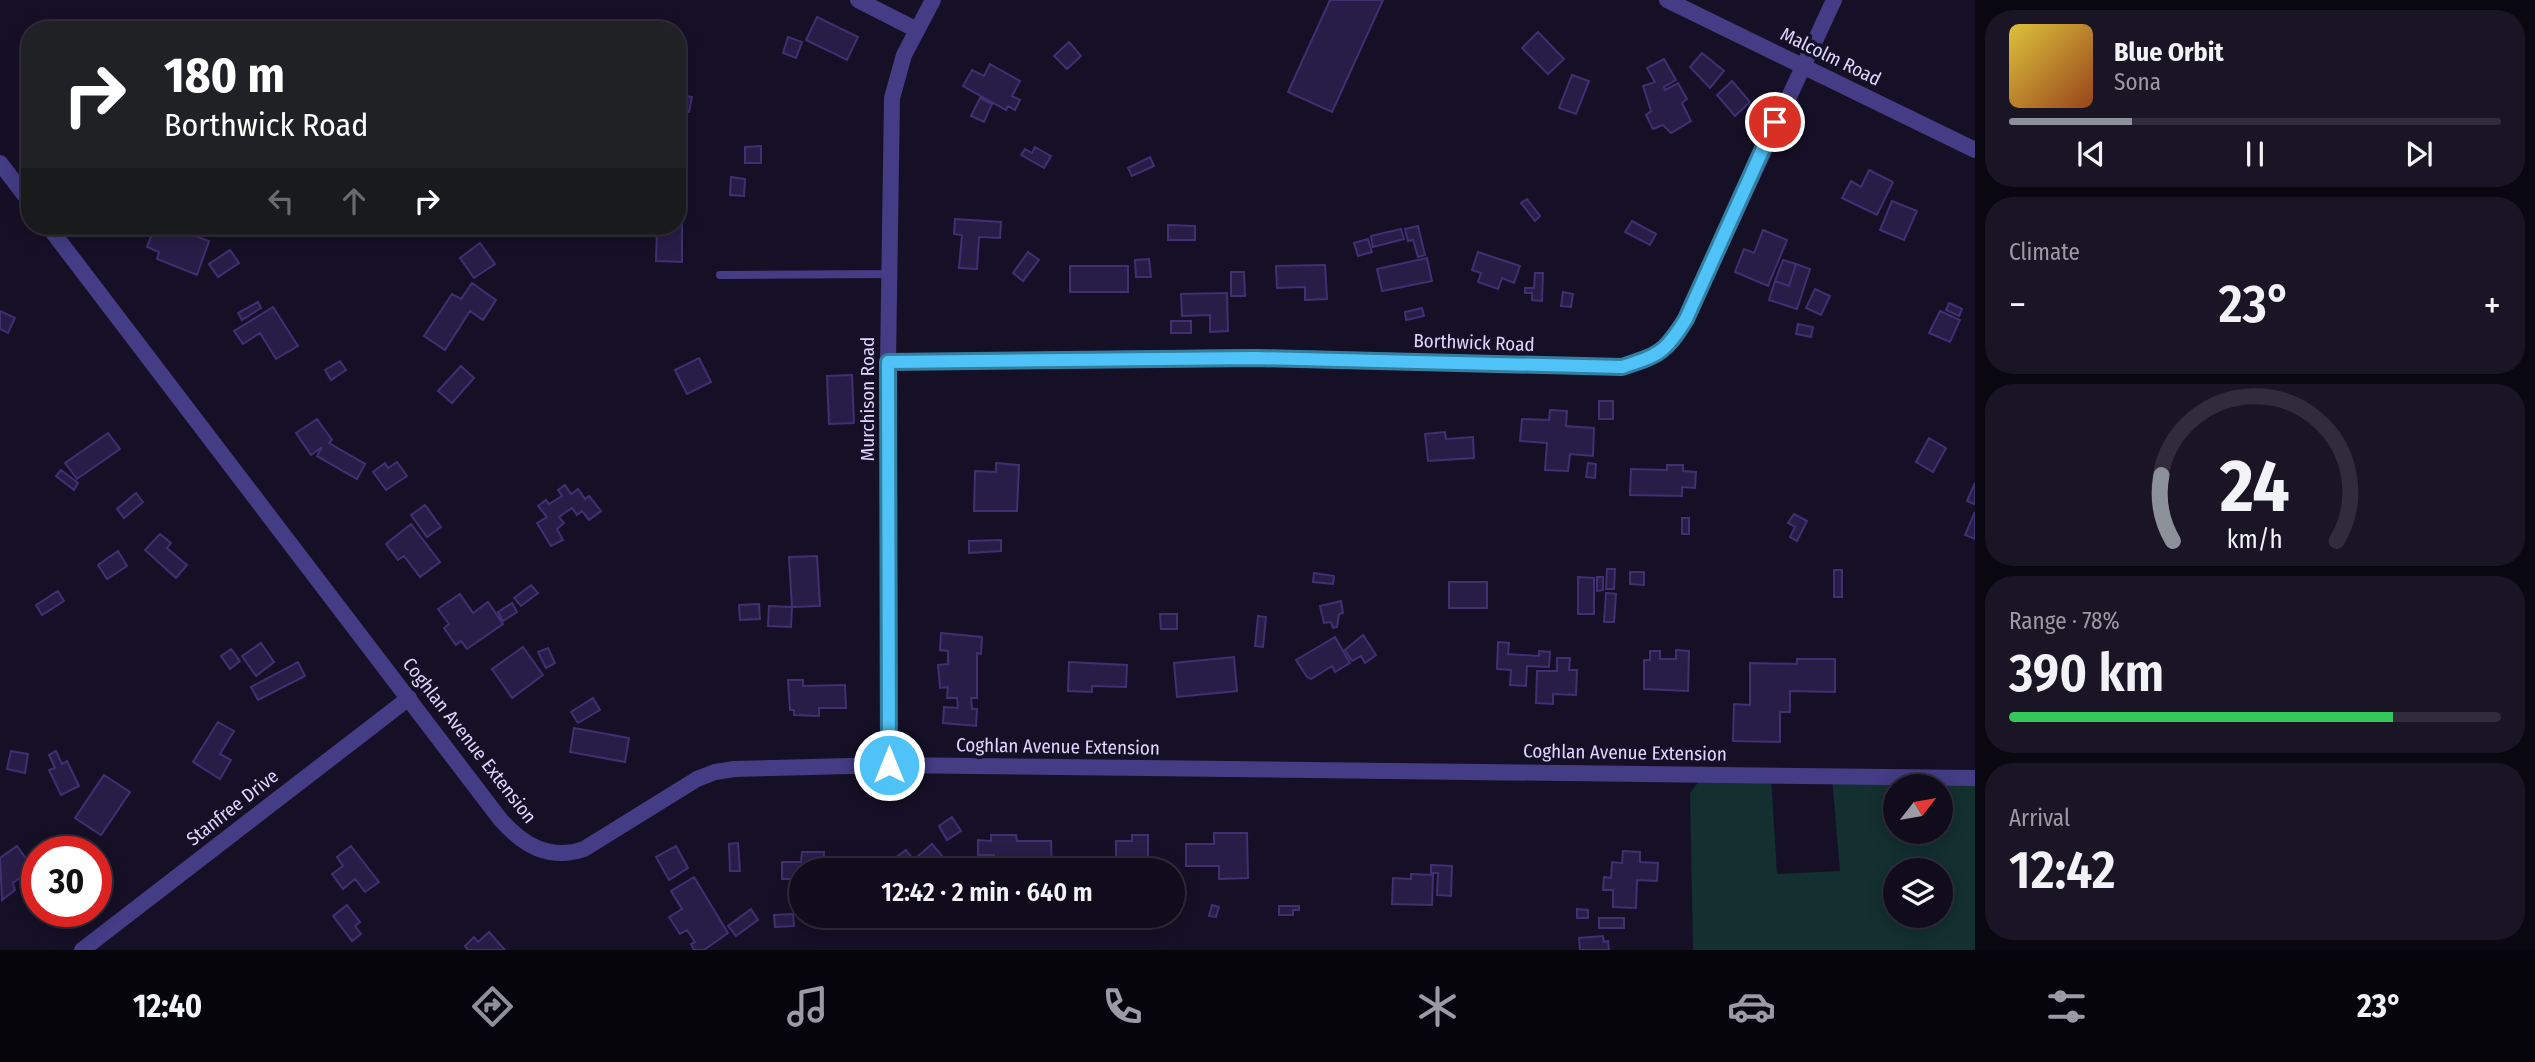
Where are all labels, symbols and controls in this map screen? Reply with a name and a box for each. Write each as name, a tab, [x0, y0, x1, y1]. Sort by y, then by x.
street label: Malcolm Road	[1777, 22, 1885, 91]
text: Blue Orbit	[2114, 37, 2224, 68]
text: 180 m	[164, 46, 285, 105]
icon: right	[49, 49, 140, 140]
text: Sona	[2114, 68, 2161, 96]
pin	[1745, 92, 1805, 152]
icon: arrive	[1756, 103, 1794, 141]
text: Borthwick Road	[164, 106, 368, 144]
icon: previous	[2072, 135, 2110, 173]
icon: pause	[2236, 135, 2274, 173]
icon: next	[2400, 135, 2438, 173]
icon: left	[262, 182, 300, 220]
icon: ahead	[335, 182, 373, 220]
icon: right	[408, 182, 446, 220]
text: Climate	[2009, 238, 2080, 266]
text: 23°	[2219, 273, 2291, 336]
text: −	[2009, 282, 2026, 328]
text: +	[2484, 282, 2501, 328]
street label: Borthwick Road	[1413, 329, 1535, 356]
street label: Murchison Road	[856, 337, 879, 461]
text: 24	[2219, 443, 2290, 530]
text: km/h	[2227, 525, 2283, 555]
text: Range · 78%	[2009, 607, 2120, 635]
text: 390 km	[2009, 642, 2164, 705]
street label: Coghlan Avenue Extension	[398, 653, 541, 828]
position arrow	[852, 728, 926, 802]
street label: Coghlan Avenue Extension	[956, 733, 1160, 760]
street label: Coghlan Avenue Extension	[1523, 739, 1727, 766]
street label: Stanfree Drive	[182, 764, 283, 850]
north arrow	[1883, 774, 1953, 844]
map controls	[1883, 774, 1953, 928]
text: Arrival	[2009, 804, 2070, 832]
speed limit sign: 30	[21, 836, 112, 927]
text: 12:42	[2009, 839, 2116, 902]
button: layers	[1883, 858, 1953, 928]
text: 12:42 · 2 min · 640 m	[881, 877, 1093, 908]
icon: directions	[468, 982, 517, 1031]
icon: music	[783, 982, 832, 1031]
icon: phone	[1098, 982, 1147, 1031]
icon: climate	[1413, 982, 1462, 1031]
icon: car	[1727, 982, 1776, 1031]
icon: filters	[2042, 982, 2091, 1031]
text: 12:40	[133, 987, 202, 1025]
text: 23°	[2357, 987, 2402, 1025]

